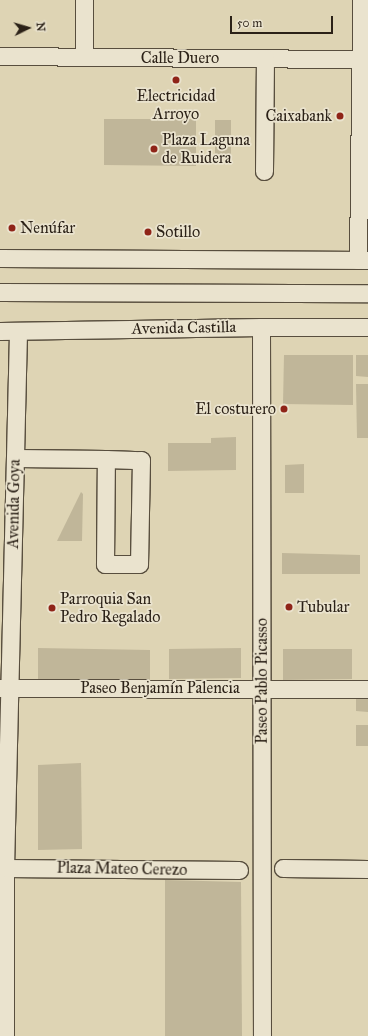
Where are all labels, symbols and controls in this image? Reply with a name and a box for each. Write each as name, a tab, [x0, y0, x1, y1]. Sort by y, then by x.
north arrow	[8, 8, 48, 48]
scale bar	[232, 8, 335, 34]
text: 50 m	[237, 16, 262, 30]
text: N	[34, 22, 47, 32]
street label: Calle Duero	[141, 48, 219, 68]
marker: Electricidad Arroyo	[171, 75, 181, 85]
place label: Electricidad Arroyo	[136, 86, 216, 124]
place label: Caixabank	[265, 106, 332, 126]
marker: Caixabank	[335, 111, 345, 121]
place label: Plaza Laguna de Ruidera	[162, 130, 250, 168]
marker: Plaza Laguna de Ruidera	[149, 144, 159, 154]
place label: Nenúfar	[20, 218, 75, 238]
place label: Sotillo	[156, 222, 200, 242]
marker: Nenúfar	[7, 223, 17, 233]
marker: Sotillo	[143, 227, 153, 237]
street label: Avenida Castilla	[132, 317, 236, 339]
place label: El costurero	[195, 399, 276, 419]
marker: El costurero	[279, 404, 289, 414]
street label: Avenida Goya	[4, 459, 24, 549]
place label: Parroquia San Pedro Regalado	[60, 589, 160, 627]
place label: Tubular	[297, 597, 350, 617]
marker: Tubular	[284, 602, 294, 612]
marker: Parroquia San Pedro Regalado	[47, 603, 57, 613]
street label: Paseo Pablo Picasso	[252, 618, 272, 744]
street label: Paseo Benjamín Palencia	[80, 678, 240, 698]
street label: Plaza Mateo Cerezo	[56, 858, 188, 880]

